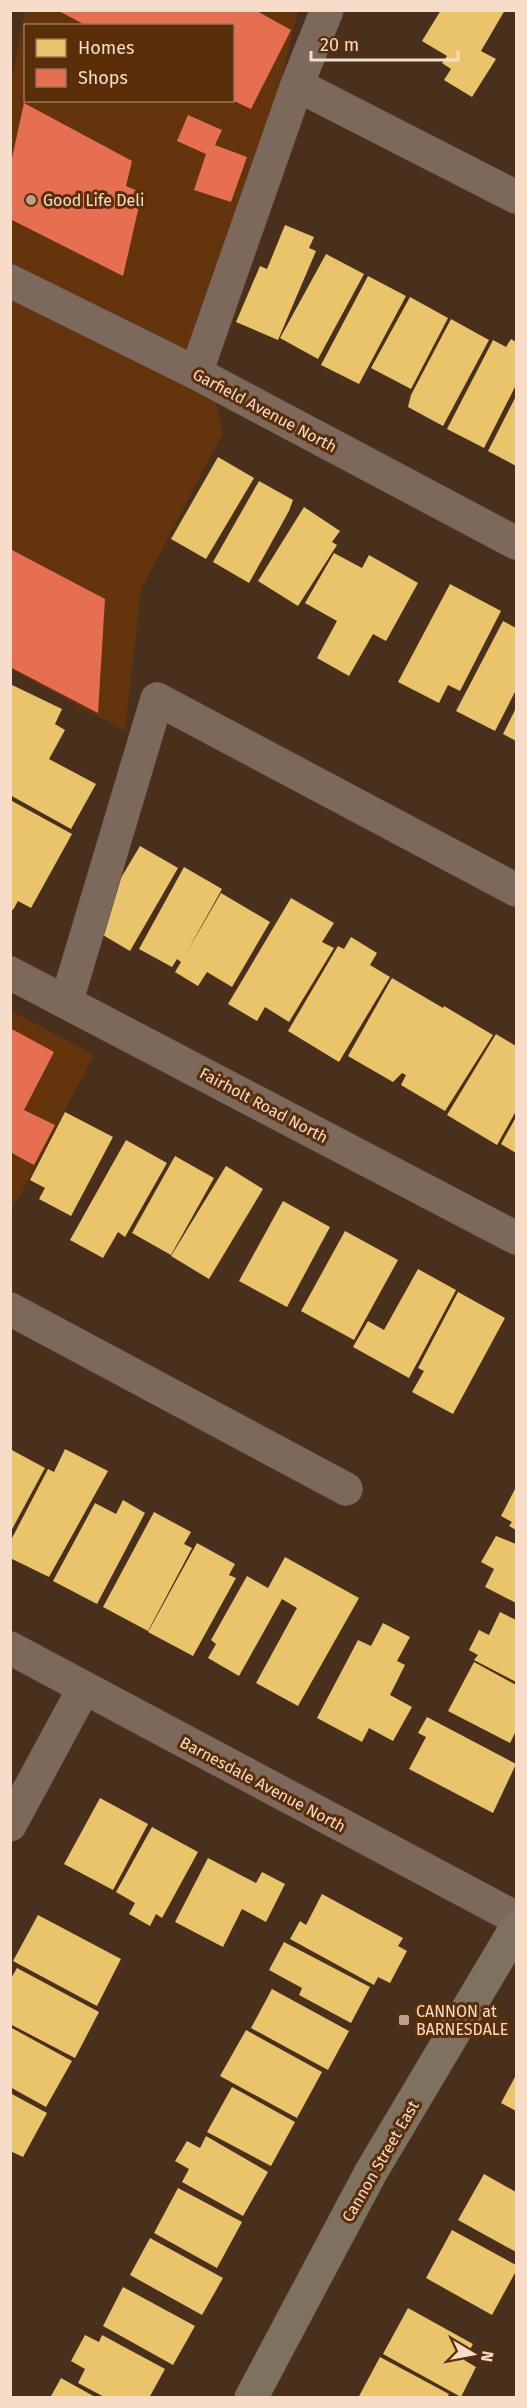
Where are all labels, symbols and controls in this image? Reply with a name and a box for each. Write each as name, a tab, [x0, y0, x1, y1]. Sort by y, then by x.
legend	[24, 24, 234, 102]
scale bar	[311, 24, 458, 62]
text: 20 m	[320, 34, 359, 56]
text: Homes	[78, 37, 134, 59]
text: Shops	[78, 67, 128, 89]
place label: Good Life Deli	[43, 191, 144, 210]
marker: Good Life Deli	[24, 193, 38, 207]
street label: Garfield Avenue North	[190, 364, 340, 456]
street label: Fairholt Road North	[196, 1064, 331, 1147]
street label: Barnesdale Avenue North	[177, 1733, 349, 1836]
place label: CANNON at BARNESDALE	[416, 2002, 508, 2039]
marker: CANNON at BARNESDALE	[397, 2013, 411, 2027]
street label: Cannon Street East	[338, 2097, 423, 2225]
north arrow	[443, 2324, 503, 2384]
text: N	[477, 2350, 498, 2363]

